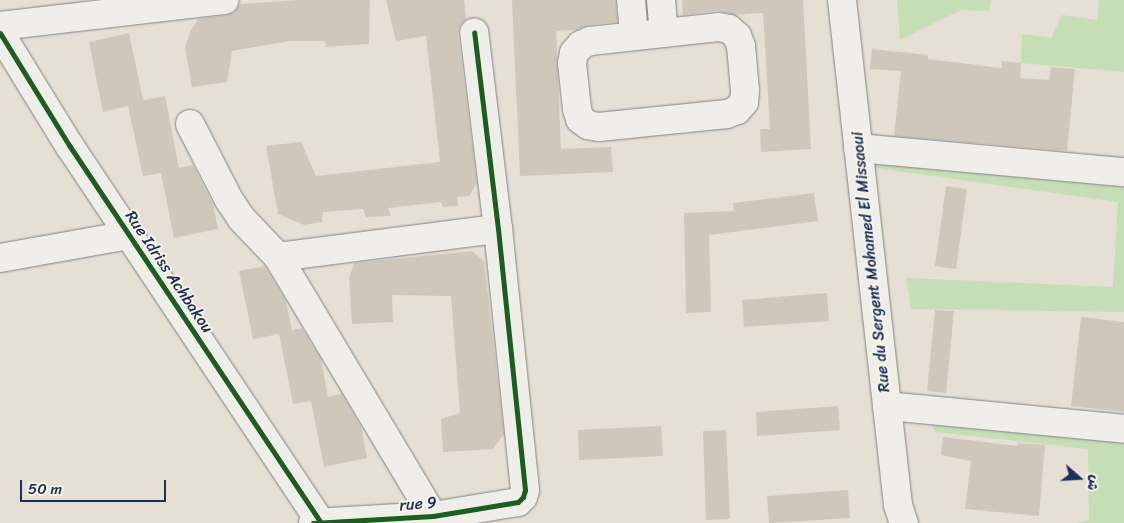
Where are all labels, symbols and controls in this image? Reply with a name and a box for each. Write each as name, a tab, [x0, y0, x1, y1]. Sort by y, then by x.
street label: Rue du Sergent Mohamed El Missaoui	[848, 131, 894, 393]
street label: Rue Idriss Achbakou	[121, 207, 217, 337]
north arrow	[1054, 453, 1104, 503]
scale bar	[22, 470, 169, 502]
text: ش	[1079, 472, 1108, 494]
text: 50 m	[28, 476, 62, 502]
street label: rue 9	[399, 493, 437, 515]

